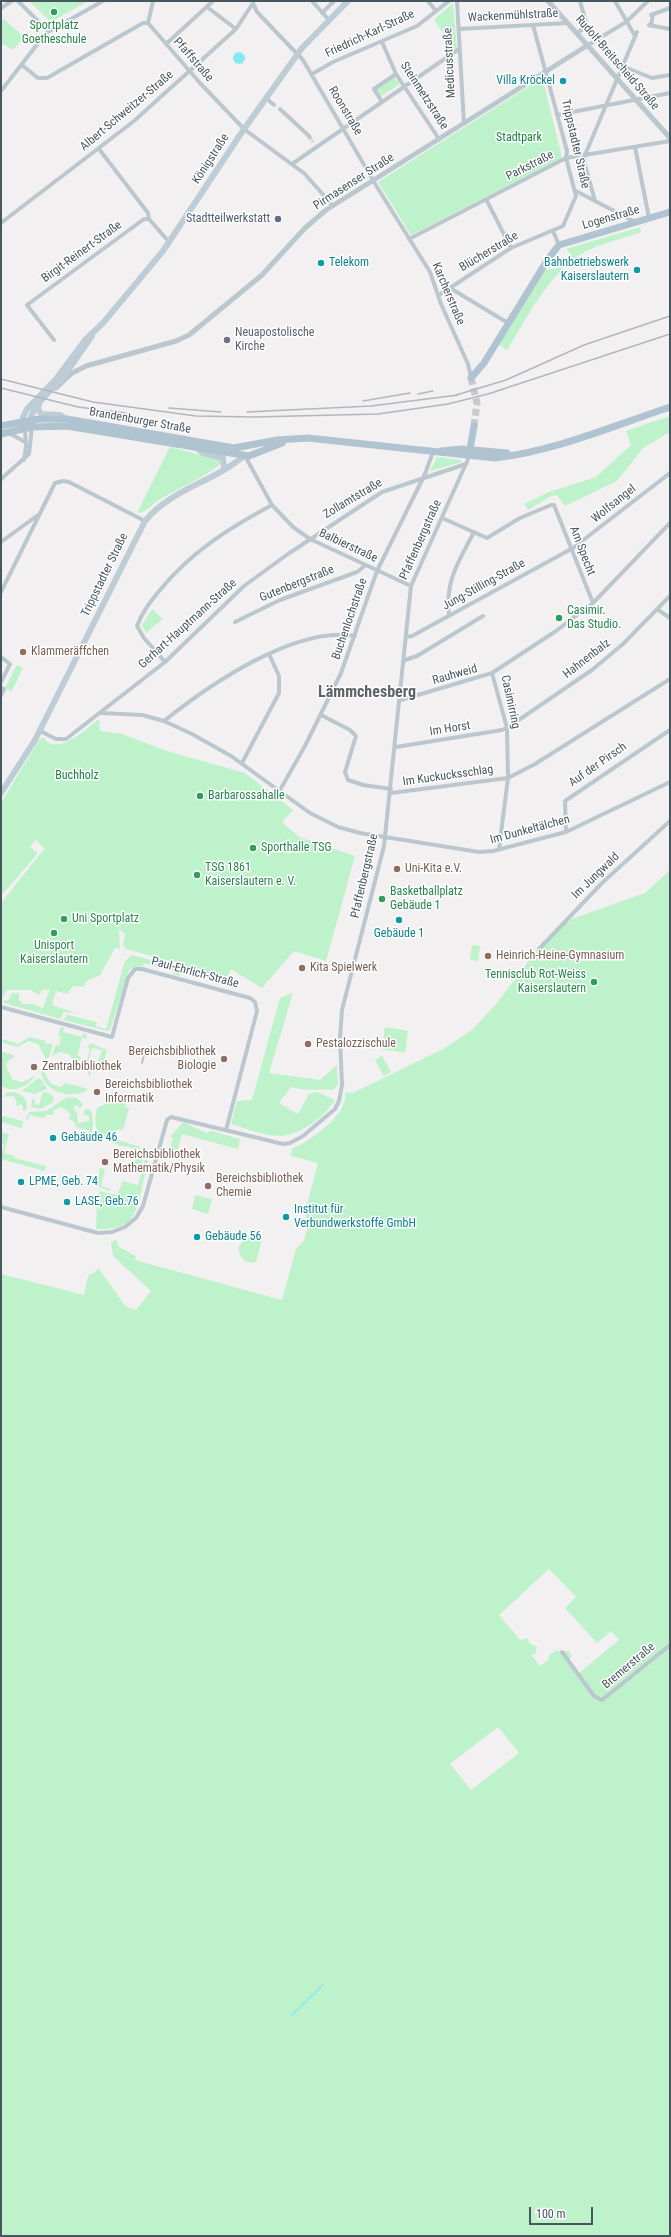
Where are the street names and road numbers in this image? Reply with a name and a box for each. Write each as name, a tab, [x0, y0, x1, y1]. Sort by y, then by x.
street label: Wackenmühlstraße	[467, 6, 559, 26]
street label: Friedrich-Karl-Straße	[323, 7, 417, 61]
street label: Rudolf-Breitscheid-Straße	[572, 13, 662, 113]
street label: Medicusstraße	[441, 28, 459, 98]
street label: Pfaffstraße	[170, 35, 216, 85]
street label: Steinmetzstraße	[397, 60, 451, 132]
street label: Albert-Schweitzer-Straße	[77, 68, 177, 154]
street label: Roonstraße	[325, 84, 365, 138]
street label: Trippstadter Straße	[558, 98, 592, 190]
street label: Königstraße	[189, 131, 233, 187]
street label: Parkstraße	[504, 148, 556, 184]
street label: Pirmasenser Straße	[311, 151, 397, 213]
street label: Logenstraße	[581, 203, 641, 233]
street label: Birgit-Reinert-Straße	[39, 218, 125, 286]
street label: Blücherstraße	[457, 229, 521, 275]
street label: Karcherstraße	[428, 261, 468, 327]
street label: Brandenburger Straße	[88, 405, 192, 437]
street label: Zollamtstraße	[321, 476, 385, 522]
street label: Wolfsangel	[589, 482, 639, 526]
street label: Pfaffenbergstraße	[397, 498, 445, 582]
street label: Am Specht	[566, 524, 598, 578]
street label: Balbierstraße	[316, 526, 380, 566]
street label: Trippstadter Straße	[79, 531, 131, 619]
street label: Jung-Stilling-Straße	[440, 556, 528, 614]
street label: Gutenbergstraße	[258, 563, 336, 605]
street label: Gerhart-Hauptmann-Straße	[136, 576, 240, 672]
street label: Buchenlochstraße	[329, 576, 371, 662]
street label: Hahnenbalz	[561, 636, 613, 682]
street label: Rauhweid	[431, 662, 479, 688]
street label: Casimirring	[497, 674, 523, 730]
street label: Im Horst	[429, 719, 471, 739]
street label: Auf der Pirsch	[566, 740, 630, 790]
street label: Im Kuckucksschlag	[402, 763, 494, 789]
street label: Im Dunkeltälchen	[489, 812, 571, 848]
street label: Pfaffenbergstraße	[348, 832, 382, 920]
street label: Im Jungwald	[569, 850, 623, 902]
street label: Paul-Ehrlich-Straße	[150, 954, 240, 992]
street label: Bremerstraße	[600, 1640, 658, 1692]

